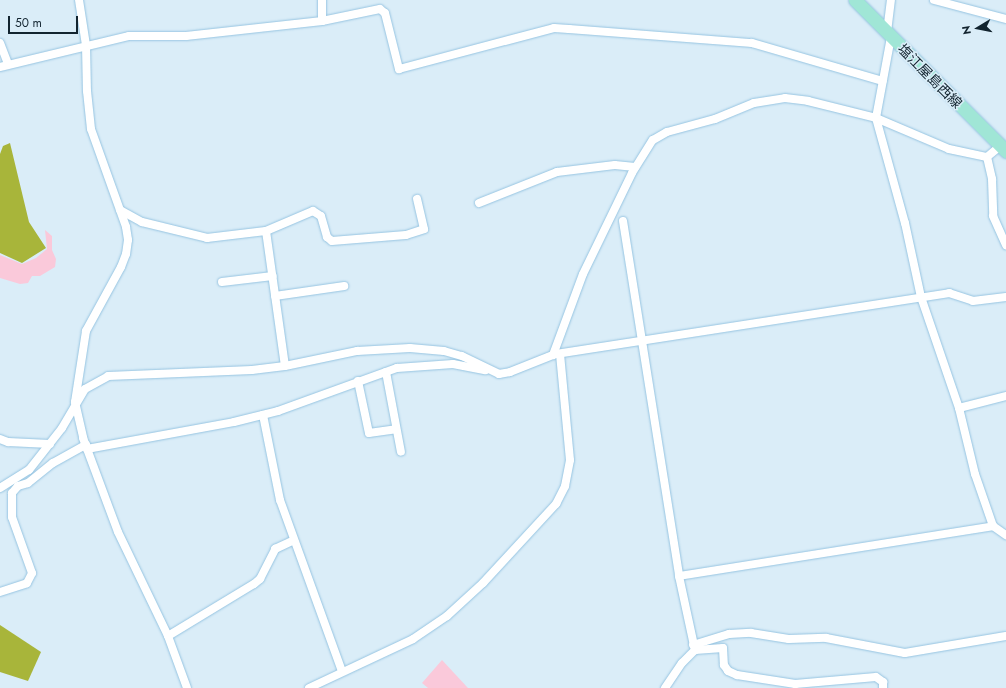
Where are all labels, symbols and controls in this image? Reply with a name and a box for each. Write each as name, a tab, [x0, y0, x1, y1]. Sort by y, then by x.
scale bar	[10, 8, 80, 34]
north arrow	[958, 8, 998, 48]
text: 50 m	[15, 14, 42, 32]
text: N	[958, 24, 975, 36]
street label: 塩江屋島西線	[894, 40, 966, 112]

